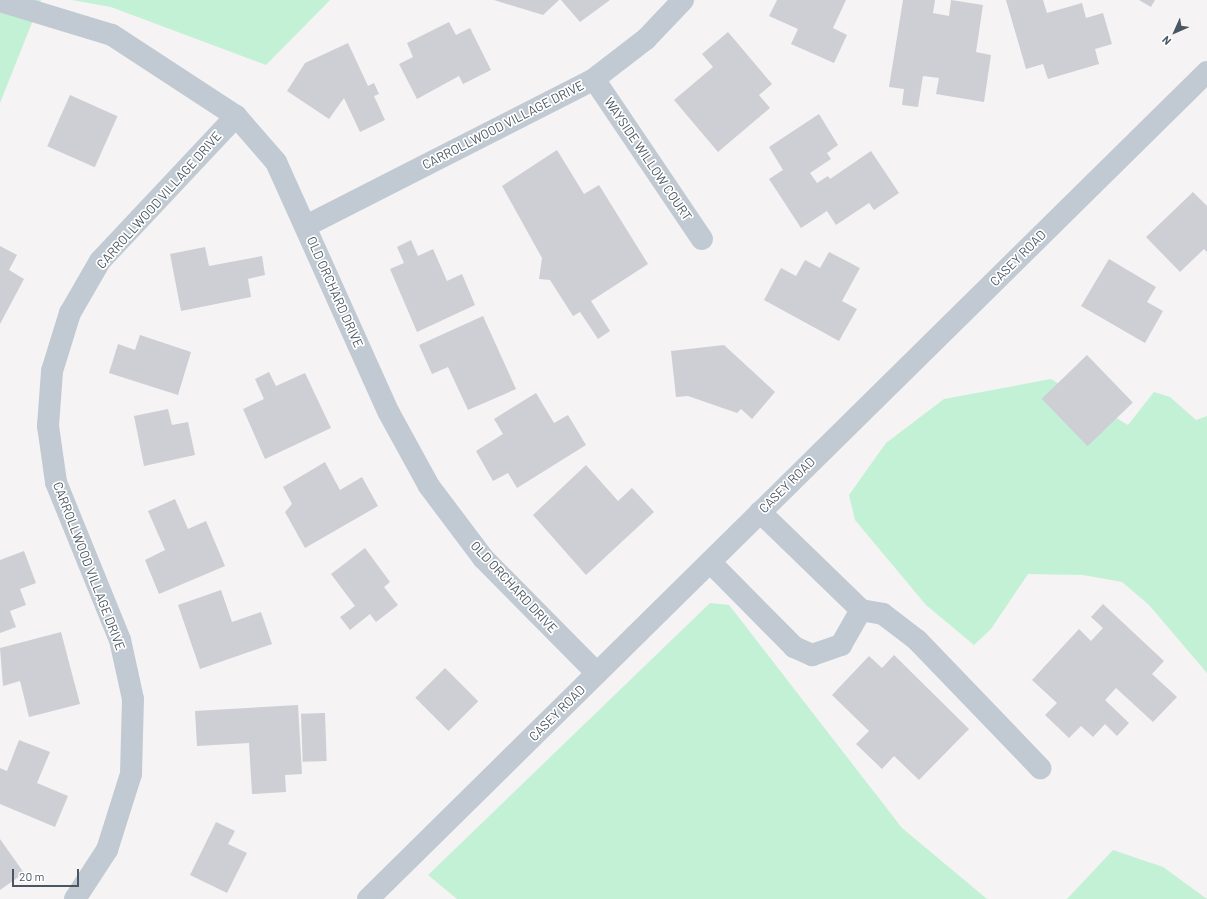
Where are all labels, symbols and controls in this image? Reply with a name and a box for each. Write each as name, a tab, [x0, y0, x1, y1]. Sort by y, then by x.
north arrow	[1155, 12, 1195, 52]
text: N	[1159, 34, 1173, 48]
street label: CARROLLWOOD VILLAGE DRIVE	[420, 77, 586, 173]
street label: WAYSIDE WILLOW COURT	[601, 94, 695, 224]
street label: CARROLLWOOD VILLAGE DRIVE	[93, 128, 225, 272]
street label: CASEY ROAD	[987, 227, 1049, 289]
street label: OLD ORCHARD DRIVE	[304, 234, 366, 350]
street label: CASEY ROAD	[756, 454, 818, 516]
street label: CARROLLWOOD VILLAGE DRIVE	[50, 480, 128, 652]
street label: OLD ORCHARD DRIVE	[467, 538, 561, 636]
street label: CASEY ROAD	[526, 682, 588, 744]
scale bar	[14, 861, 81, 887]
text: 20 m	[19, 869, 45, 883]

